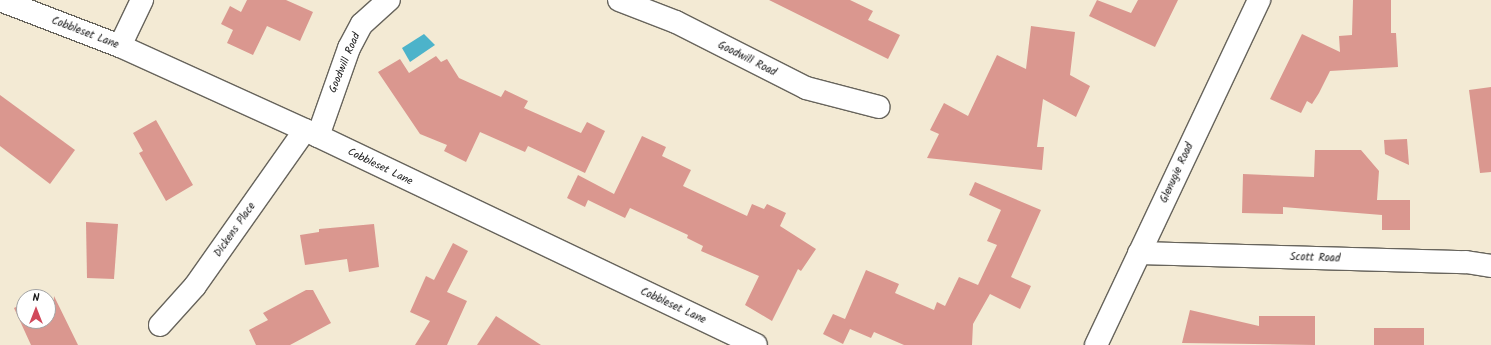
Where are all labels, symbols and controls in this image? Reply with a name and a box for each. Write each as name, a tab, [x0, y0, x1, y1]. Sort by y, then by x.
street label: Cobbleset Lane	[49, 14, 121, 52]
street label: Goodwill Road	[326, 31, 364, 95]
street label: Goodwill Road	[715, 39, 779, 79]
street label: Glenugie Road	[1157, 141, 1197, 205]
street label: Cobbleset Lane	[345, 145, 415, 189]
street label: Dickens Place	[211, 200, 259, 260]
street label: Scott Road	[1289, 251, 1341, 265]
street label: Cobbleset Lane	[638, 285, 708, 327]
north arrow	[16, 289, 56, 329]
text: N	[33, 289, 39, 307]

